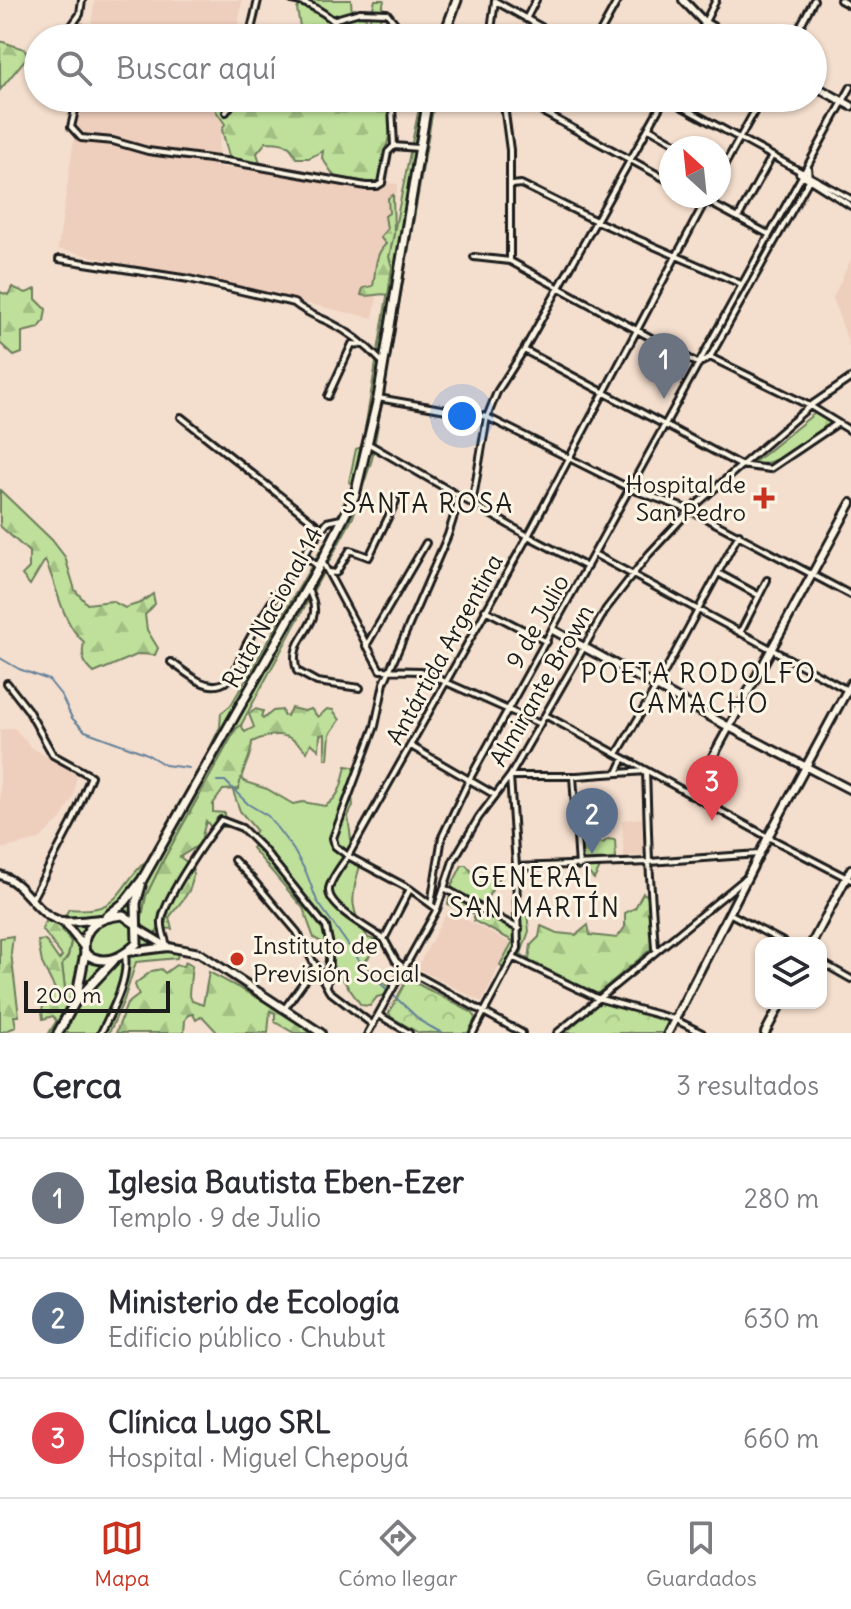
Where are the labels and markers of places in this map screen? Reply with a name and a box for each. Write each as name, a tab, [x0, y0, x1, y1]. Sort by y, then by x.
pin: 1	[638, 333, 690, 399]
place label: Hospital de San Pedro	[625, 469, 746, 527]
marker: Hospital de San Pedro	[753, 487, 775, 509]
pin: 3	[686, 755, 738, 821]
pin: 2	[566, 788, 618, 854]
place label: Instituto de Previsión Social	[253, 930, 419, 988]
marker: Instituto de Previsión Social	[228, 950, 246, 968]

